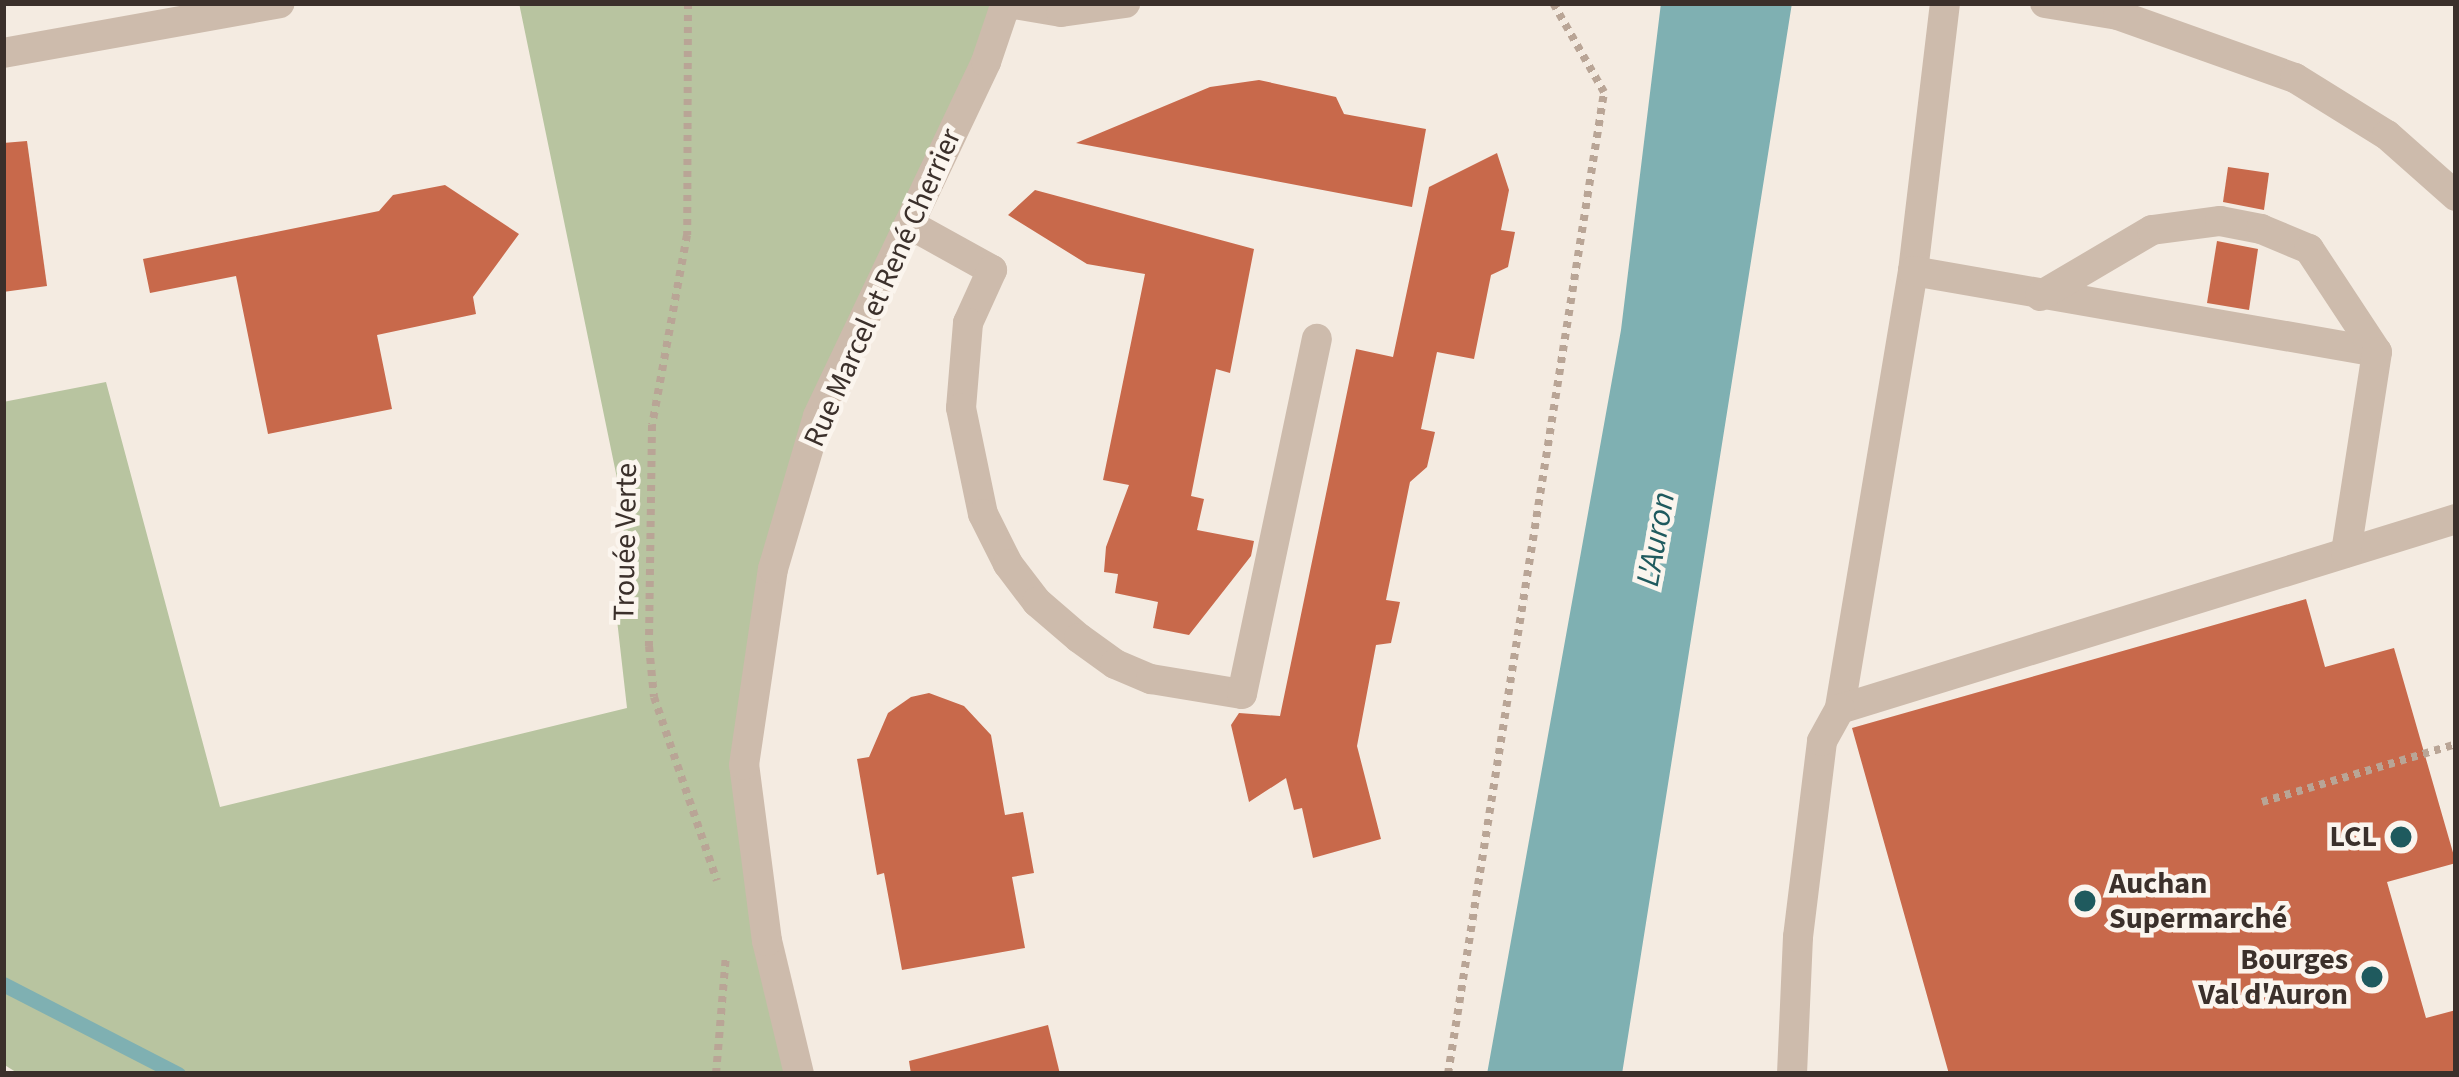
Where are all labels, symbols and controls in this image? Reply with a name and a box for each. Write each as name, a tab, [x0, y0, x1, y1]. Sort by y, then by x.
street label: Rue Marcel et René Cherrier	[797, 123, 969, 453]
street label: Trouée Verte	[607, 463, 645, 621]
water label: L'Auron	[1628, 489, 1684, 589]
place label: LCL	[2330, 819, 2377, 855]
marker: LCL	[2388, 824, 2414, 850]
place label: Auchan Supermarché	[2109, 866, 2287, 936]
marker: Auchan Supermarché	[2072, 888, 2098, 914]
place label: Bourges Val d'Auron	[2198, 942, 2348, 1012]
marker: Bourges Val d'Auron	[2359, 964, 2385, 990]

